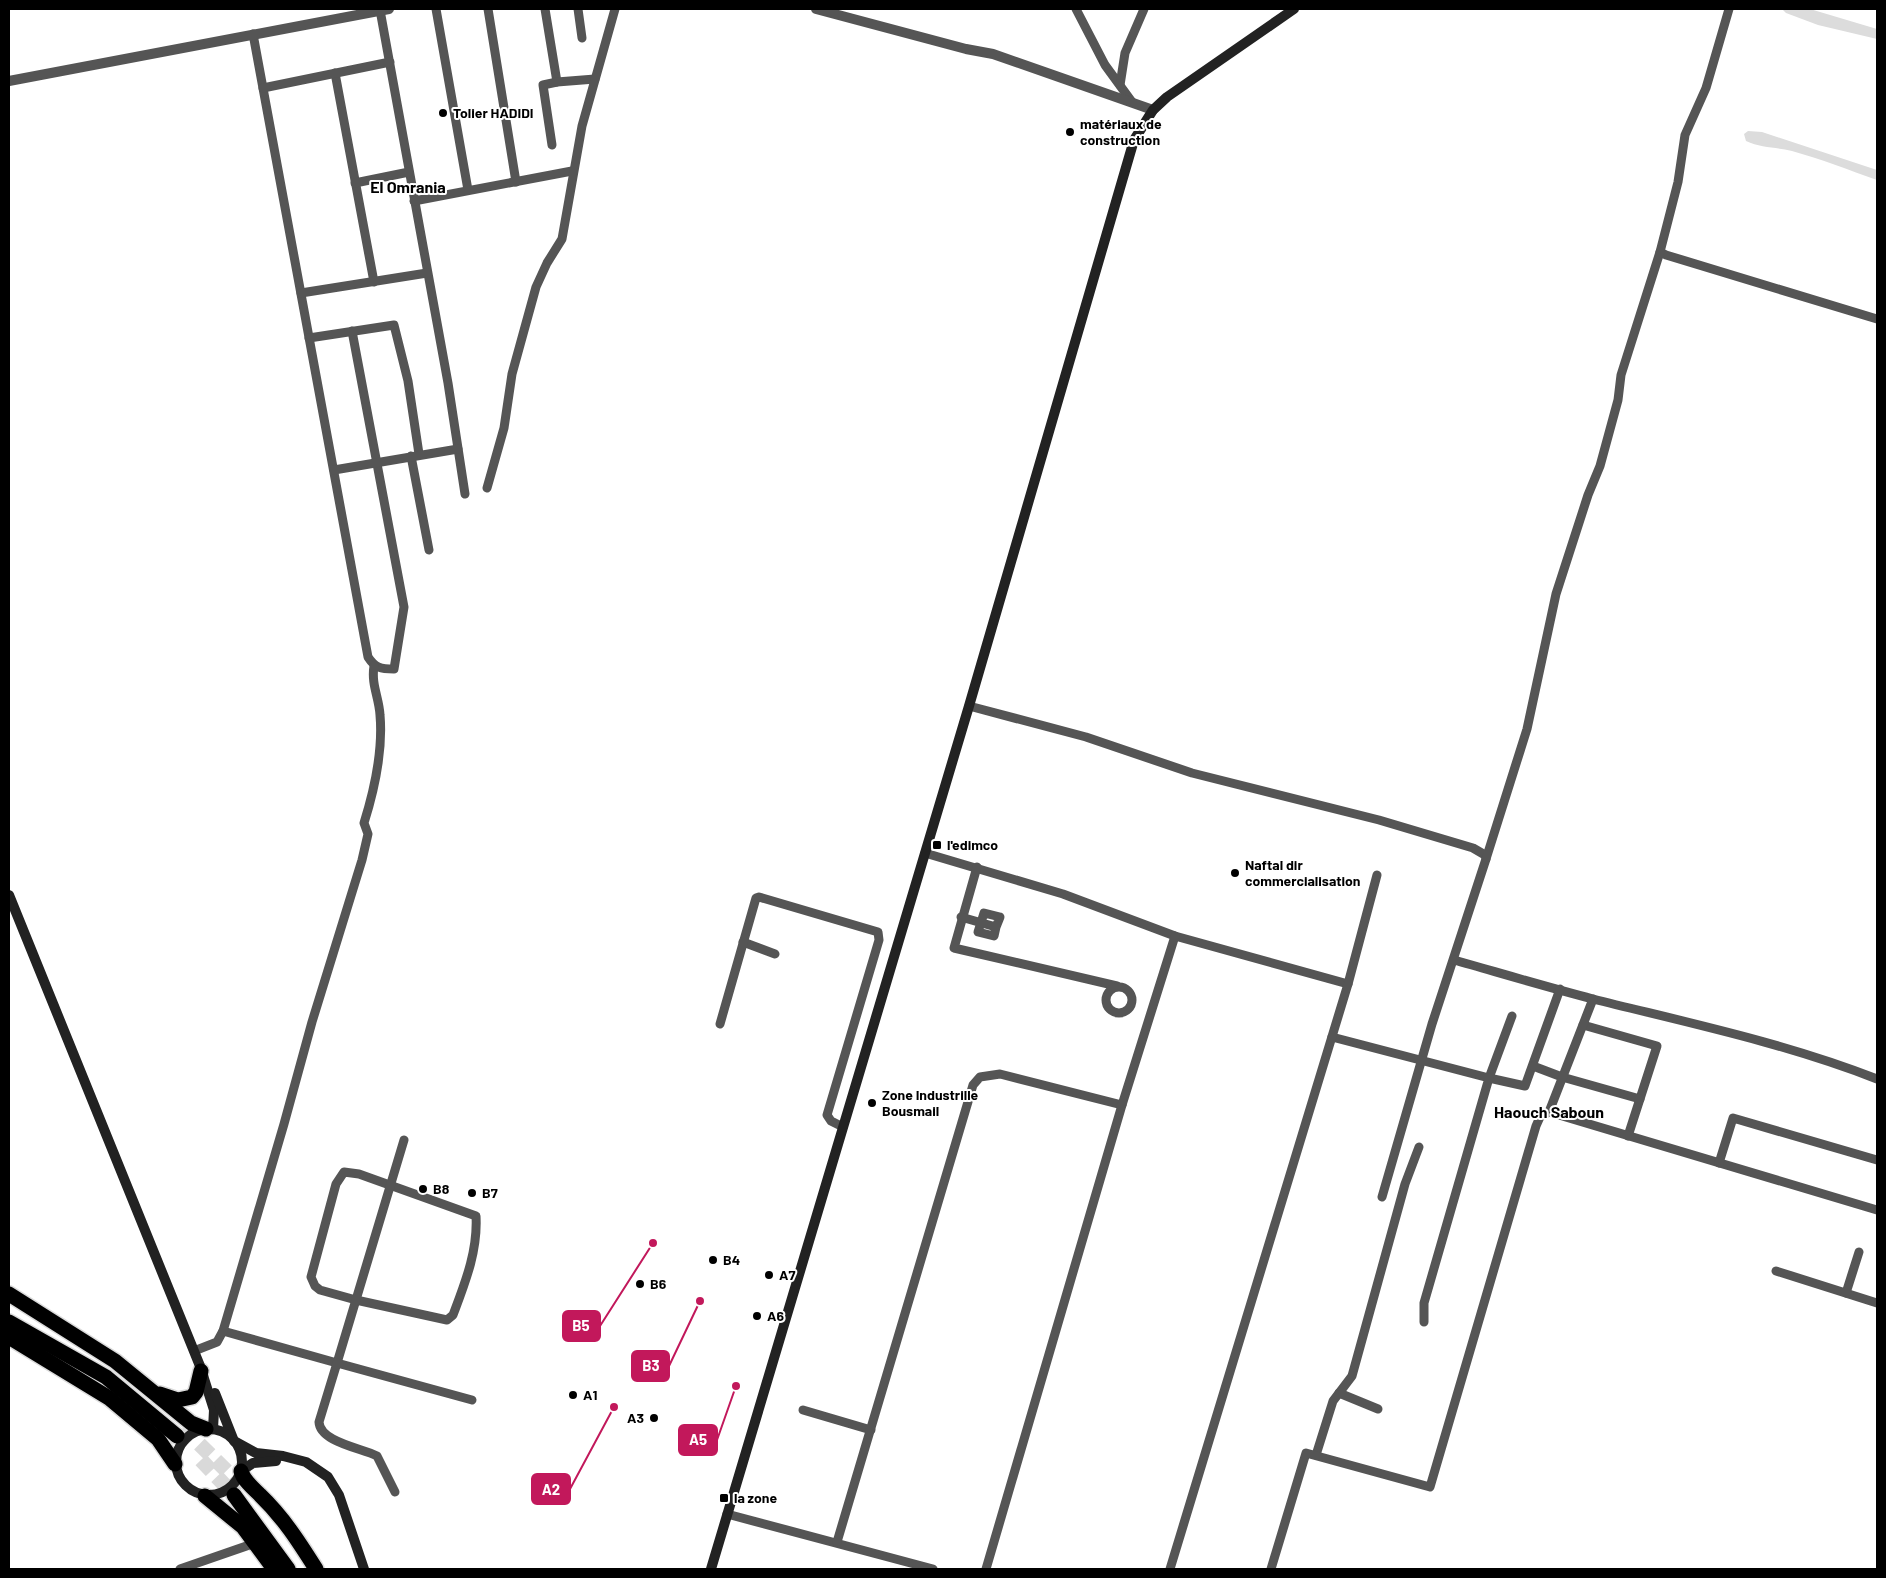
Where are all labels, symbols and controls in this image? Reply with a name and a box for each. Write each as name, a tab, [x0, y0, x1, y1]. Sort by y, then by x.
place label: Tolier HADIDI	[453, 104, 534, 121]
marker: Tolier HADIDI	[437, 107, 449, 119]
place label: matériaux de construction	[1080, 115, 1162, 148]
marker: matériaux de construction	[1064, 126, 1076, 138]
district label: El Omrania	[370, 177, 446, 196]
place label: l'edimco	[947, 836, 998, 853]
marker: l'edimco	[931, 839, 943, 851]
place label: Naftal dir commercialisation	[1245, 856, 1360, 889]
marker: Naftal dir commercialisation	[1229, 867, 1241, 879]
place label: Zone Industrille Bousmail	[882, 1086, 979, 1119]
marker: Zone Industrille Bousmail	[866, 1097, 878, 1109]
district label: Haouch Saboun	[1494, 1102, 1604, 1121]
place label: B8	[433, 1180, 450, 1197]
marker: B8	[417, 1183, 429, 1195]
place label: B7	[482, 1184, 498, 1201]
marker: B7	[466, 1187, 478, 1199]
place label: B4	[723, 1251, 740, 1268]
marker: B4	[707, 1254, 719, 1266]
place label: A7	[779, 1266, 795, 1283]
marker: A7	[763, 1269, 775, 1281]
place label: B6	[650, 1275, 667, 1292]
marker: B6	[634, 1278, 646, 1290]
place label: A6	[767, 1307, 784, 1324]
marker: A6	[751, 1310, 763, 1322]
callout: B5	[563, 1311, 600, 1341]
text: B5	[572, 1316, 590, 1334]
callout: B3	[632, 1351, 669, 1381]
text: B3	[642, 1356, 660, 1374]
place label: A1	[583, 1386, 597, 1403]
marker: A1	[567, 1389, 579, 1401]
place label: A3	[627, 1409, 644, 1426]
marker: A3	[648, 1412, 660, 1424]
callout: A5	[679, 1425, 717, 1455]
text: A5	[689, 1430, 707, 1448]
callout: A2	[532, 1474, 570, 1504]
text: A2	[542, 1480, 560, 1498]
place label: la zone	[734, 1489, 777, 1506]
marker: la zone	[718, 1492, 730, 1504]

